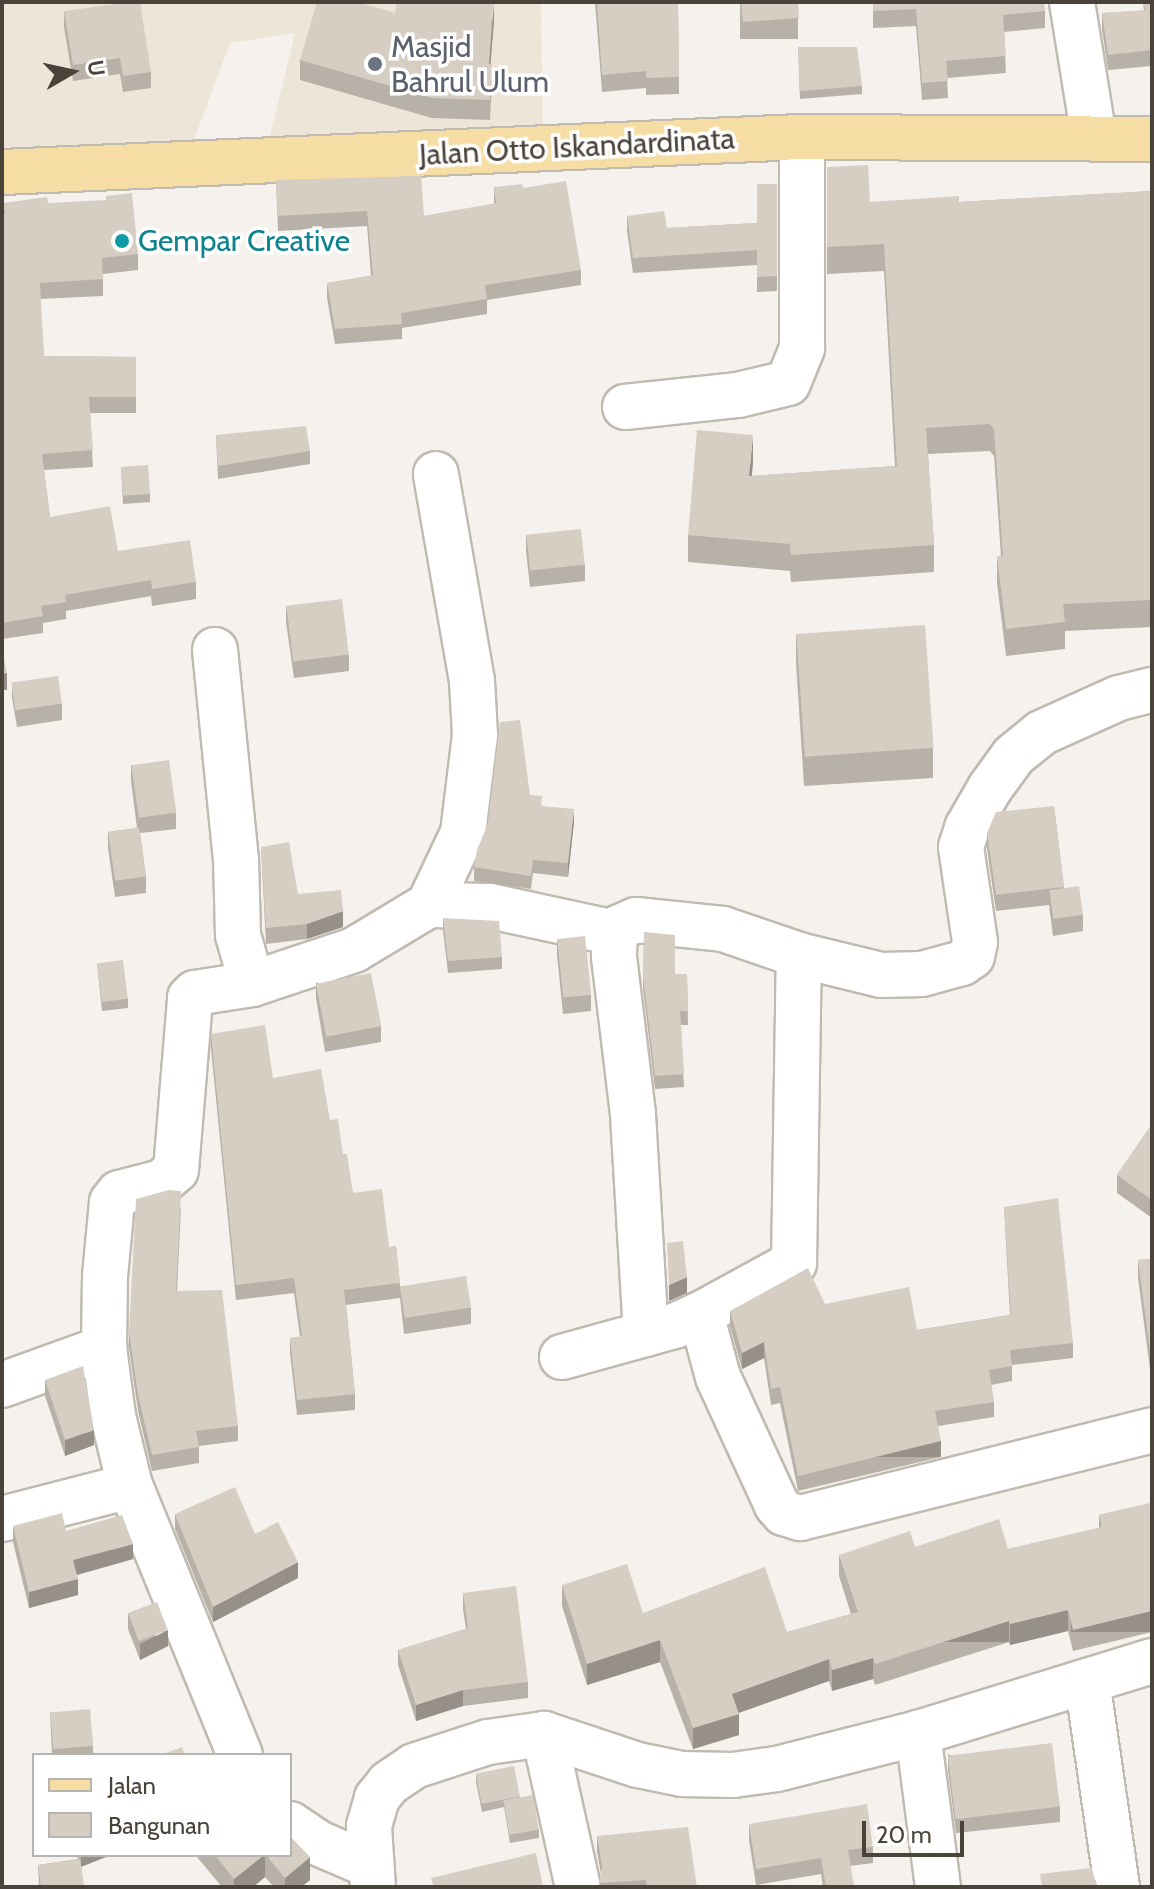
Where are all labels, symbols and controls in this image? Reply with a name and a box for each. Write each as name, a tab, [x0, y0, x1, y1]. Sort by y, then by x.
place label: Masjid Bahrul Ulum	[391, 29, 549, 100]
north arrow	[32, 32, 112, 112]
marker: Masjid Bahrul Ulum	[366, 55, 384, 73]
text: U	[82, 58, 111, 78]
street label: Jalan Otto Iskandardinata	[418, 121, 736, 173]
place label: Gempar Creative	[138, 223, 350, 259]
marker: Gempar Creative	[113, 232, 131, 250]
legend	[32, 1753, 292, 1857]
text: Jalan	[108, 1771, 156, 1800]
scale bar	[866, 1805, 968, 1855]
text: Bangunan	[108, 1811, 210, 1840]
text: 20 m	[876, 1820, 932, 1849]

